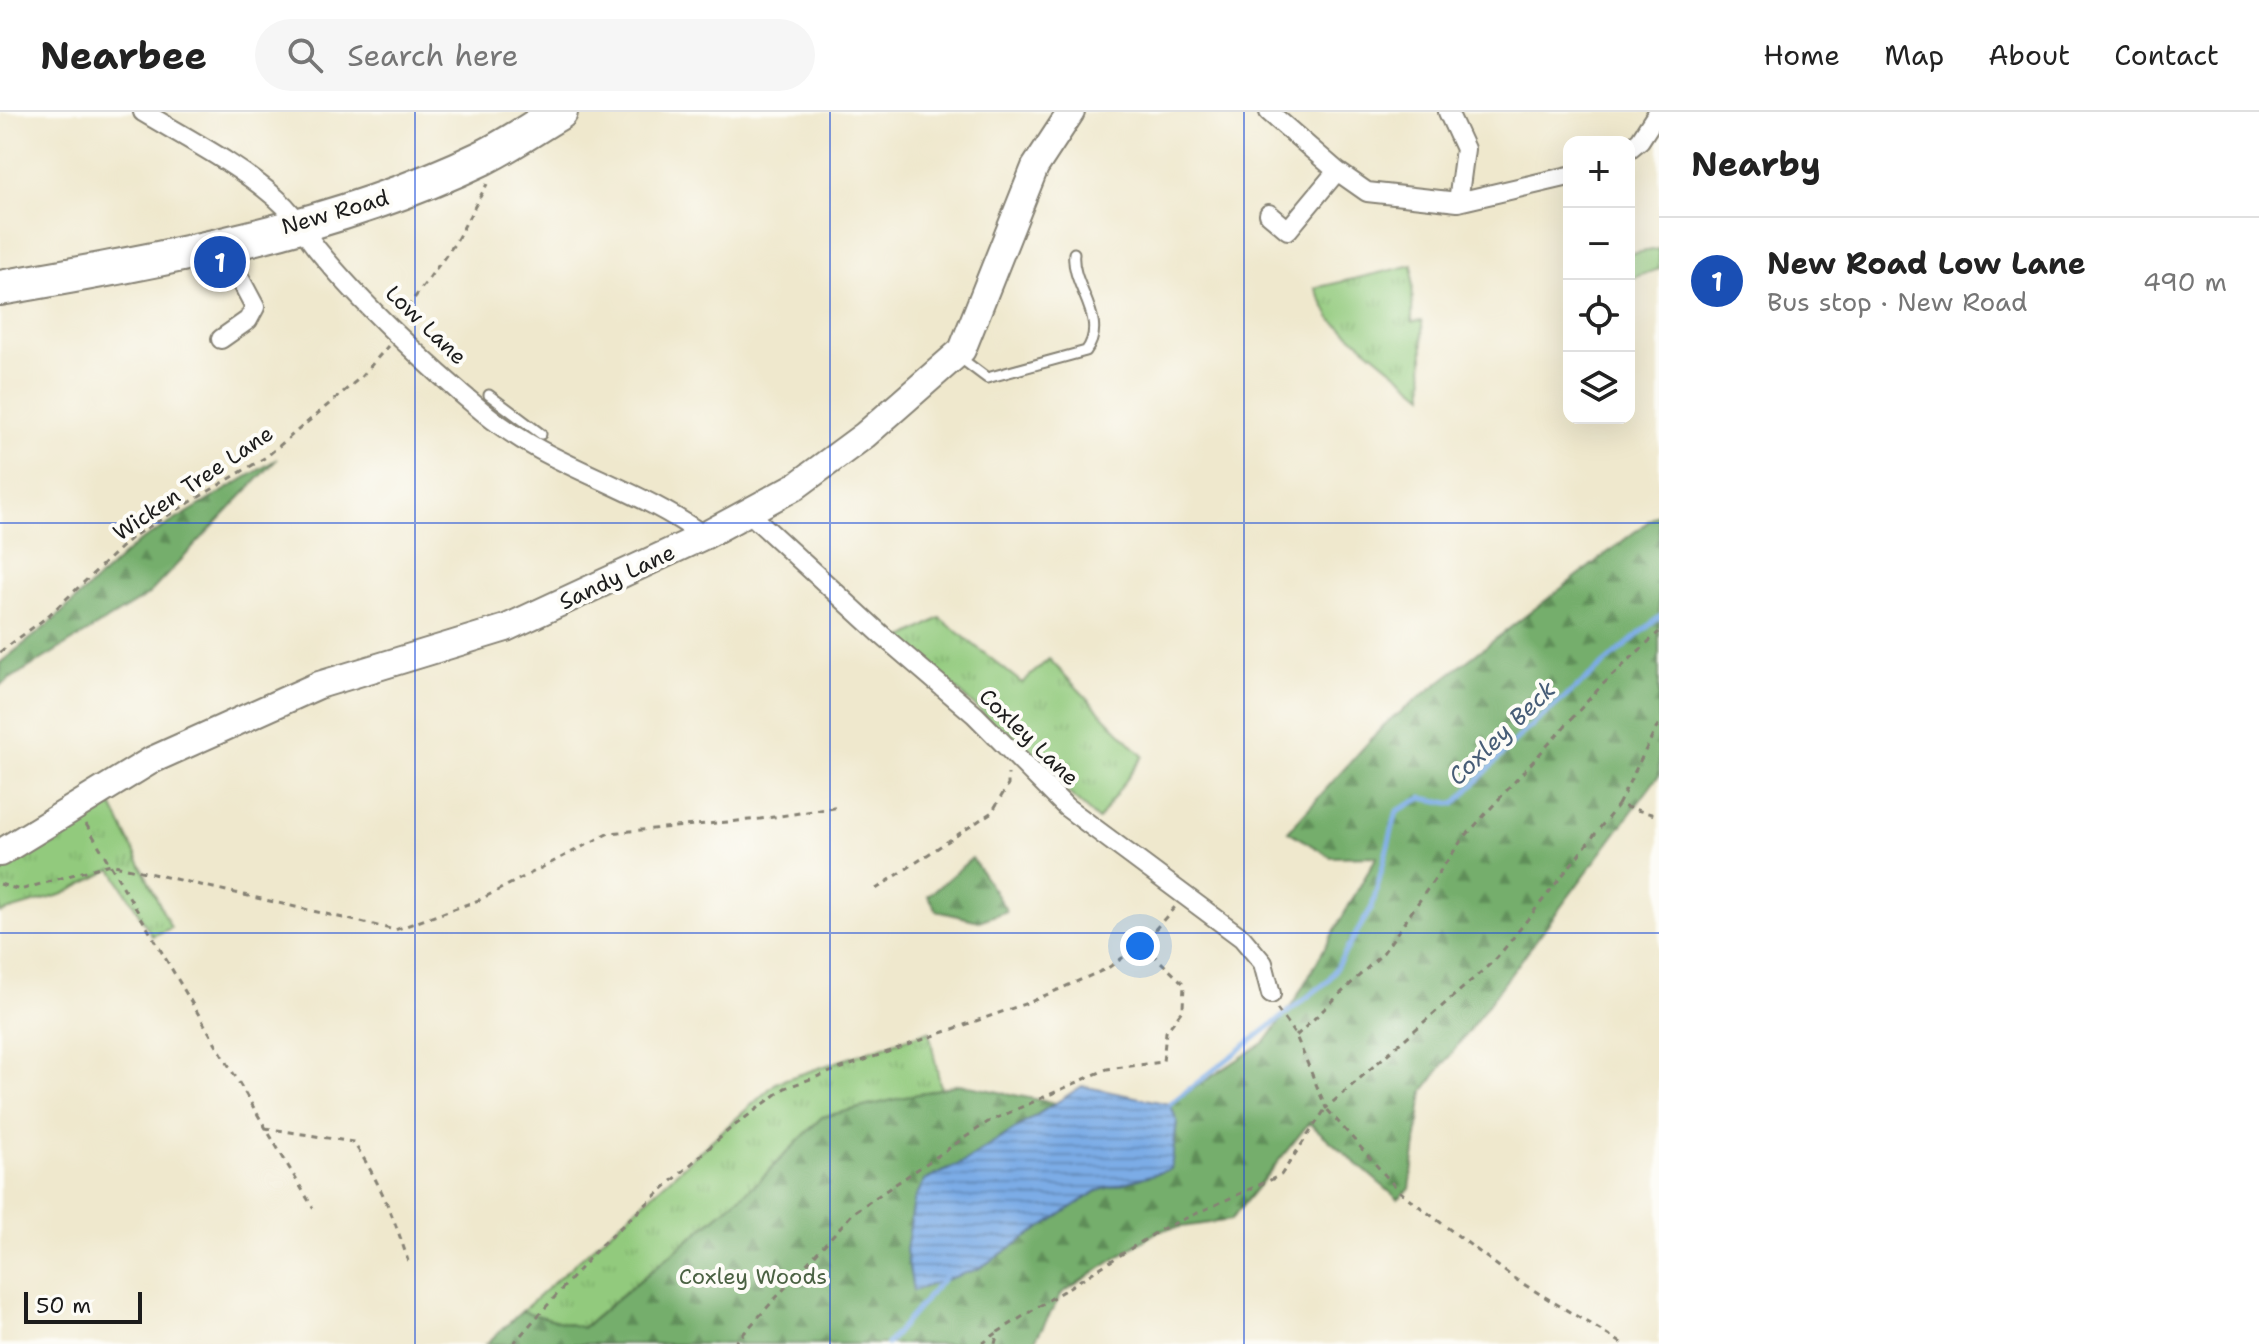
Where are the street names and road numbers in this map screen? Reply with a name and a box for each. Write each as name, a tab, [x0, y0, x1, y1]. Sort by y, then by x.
street label: New Road	[278, 183, 392, 241]
street label: Low Lane	[379, 279, 473, 371]
street label: Wicken Tree Lane	[107, 419, 279, 547]
street label: Sandy Lane	[555, 538, 679, 616]
street label: Coxley Lane	[973, 682, 1085, 792]

